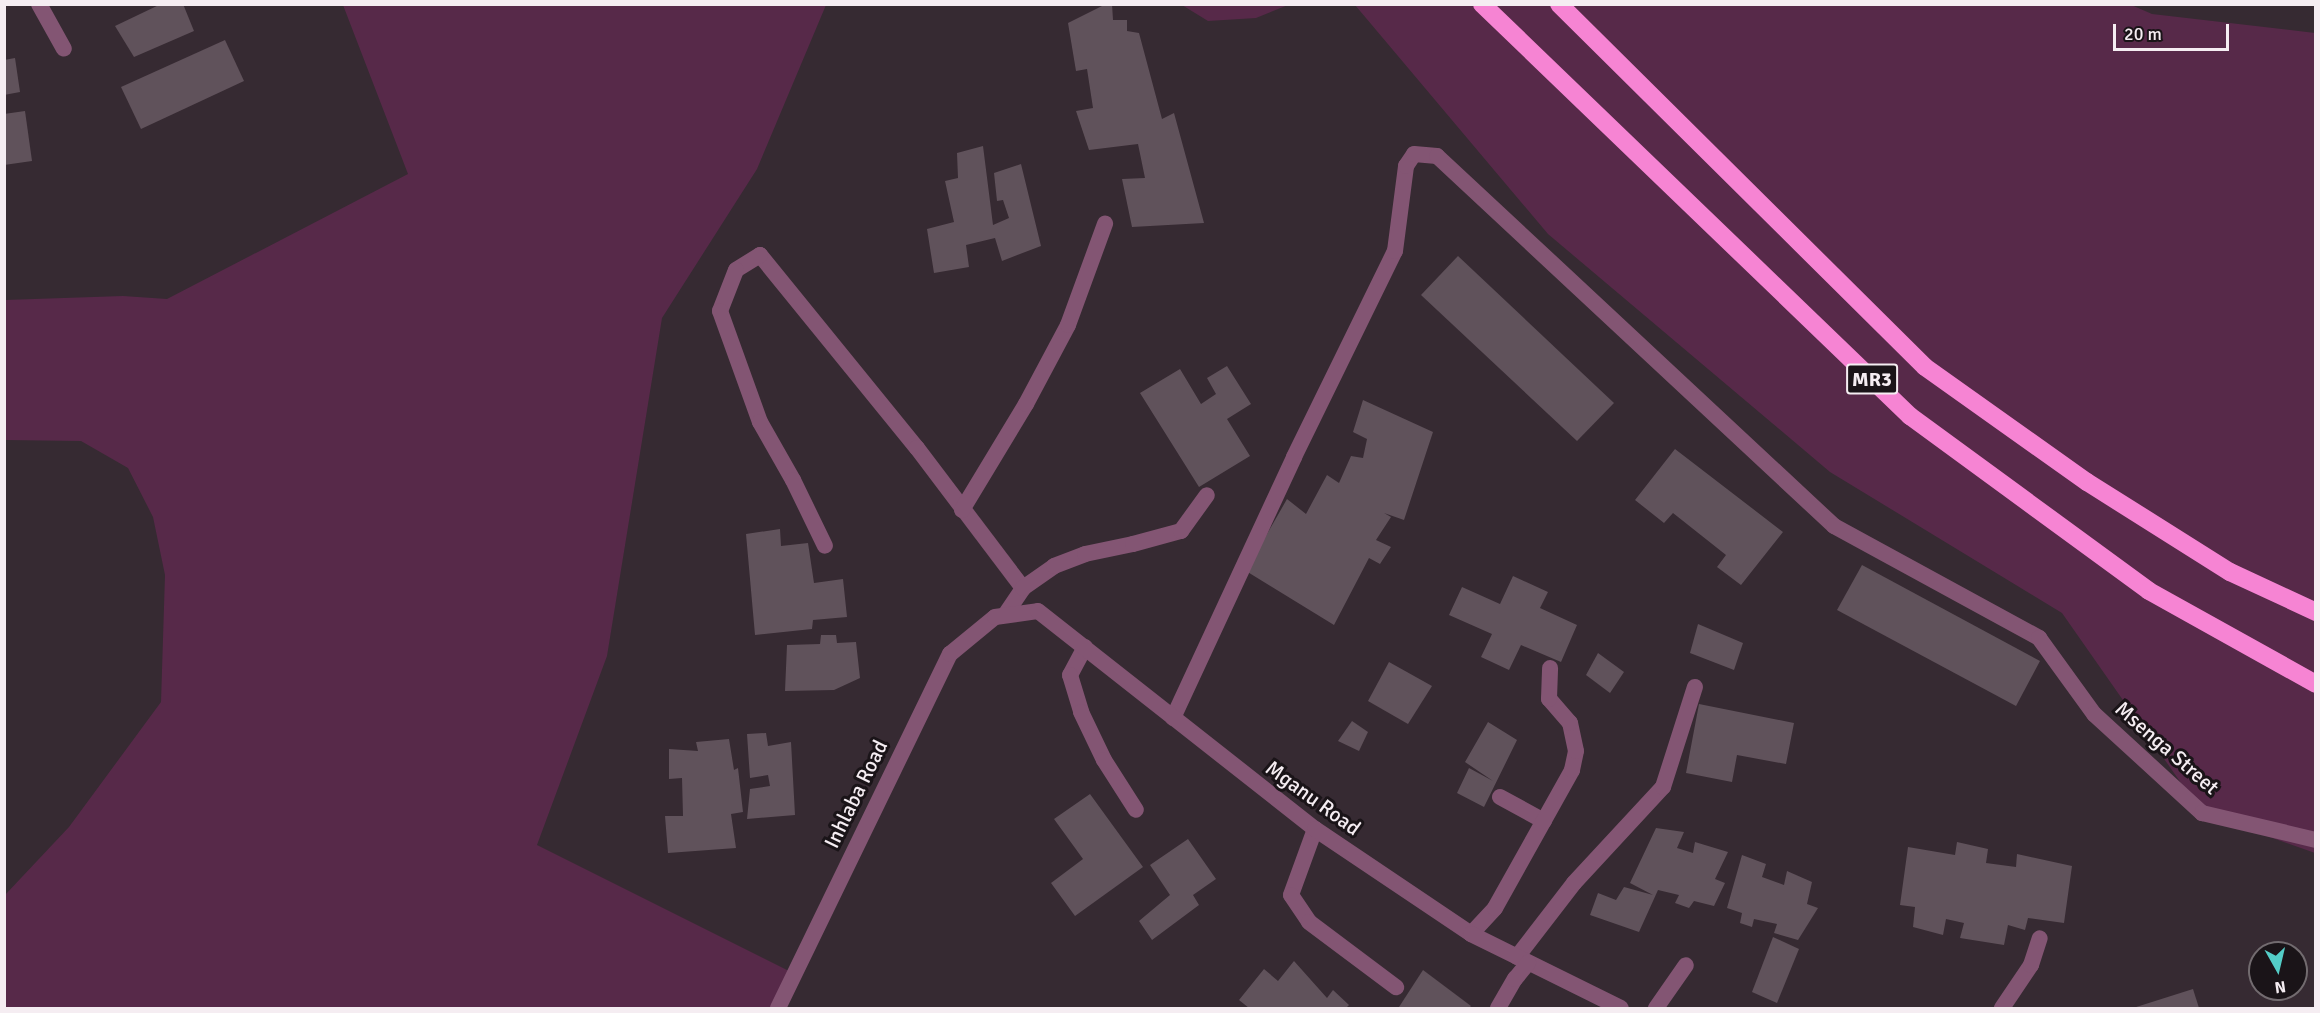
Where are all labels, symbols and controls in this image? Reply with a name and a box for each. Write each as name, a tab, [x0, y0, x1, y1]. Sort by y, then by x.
scale bar	[2116, 12, 2232, 50]
text: 20 m	[2124, 23, 2162, 45]
road number: MR3	[1845, 362, 1899, 396]
street label: Msenga Street	[2110, 696, 2224, 800]
street label: Inhlaba Road	[819, 736, 893, 852]
street label: Mganu Road	[1261, 755, 1365, 841]
north arrow	[2248, 941, 2308, 1001]
text: N	[2273, 976, 2287, 998]

